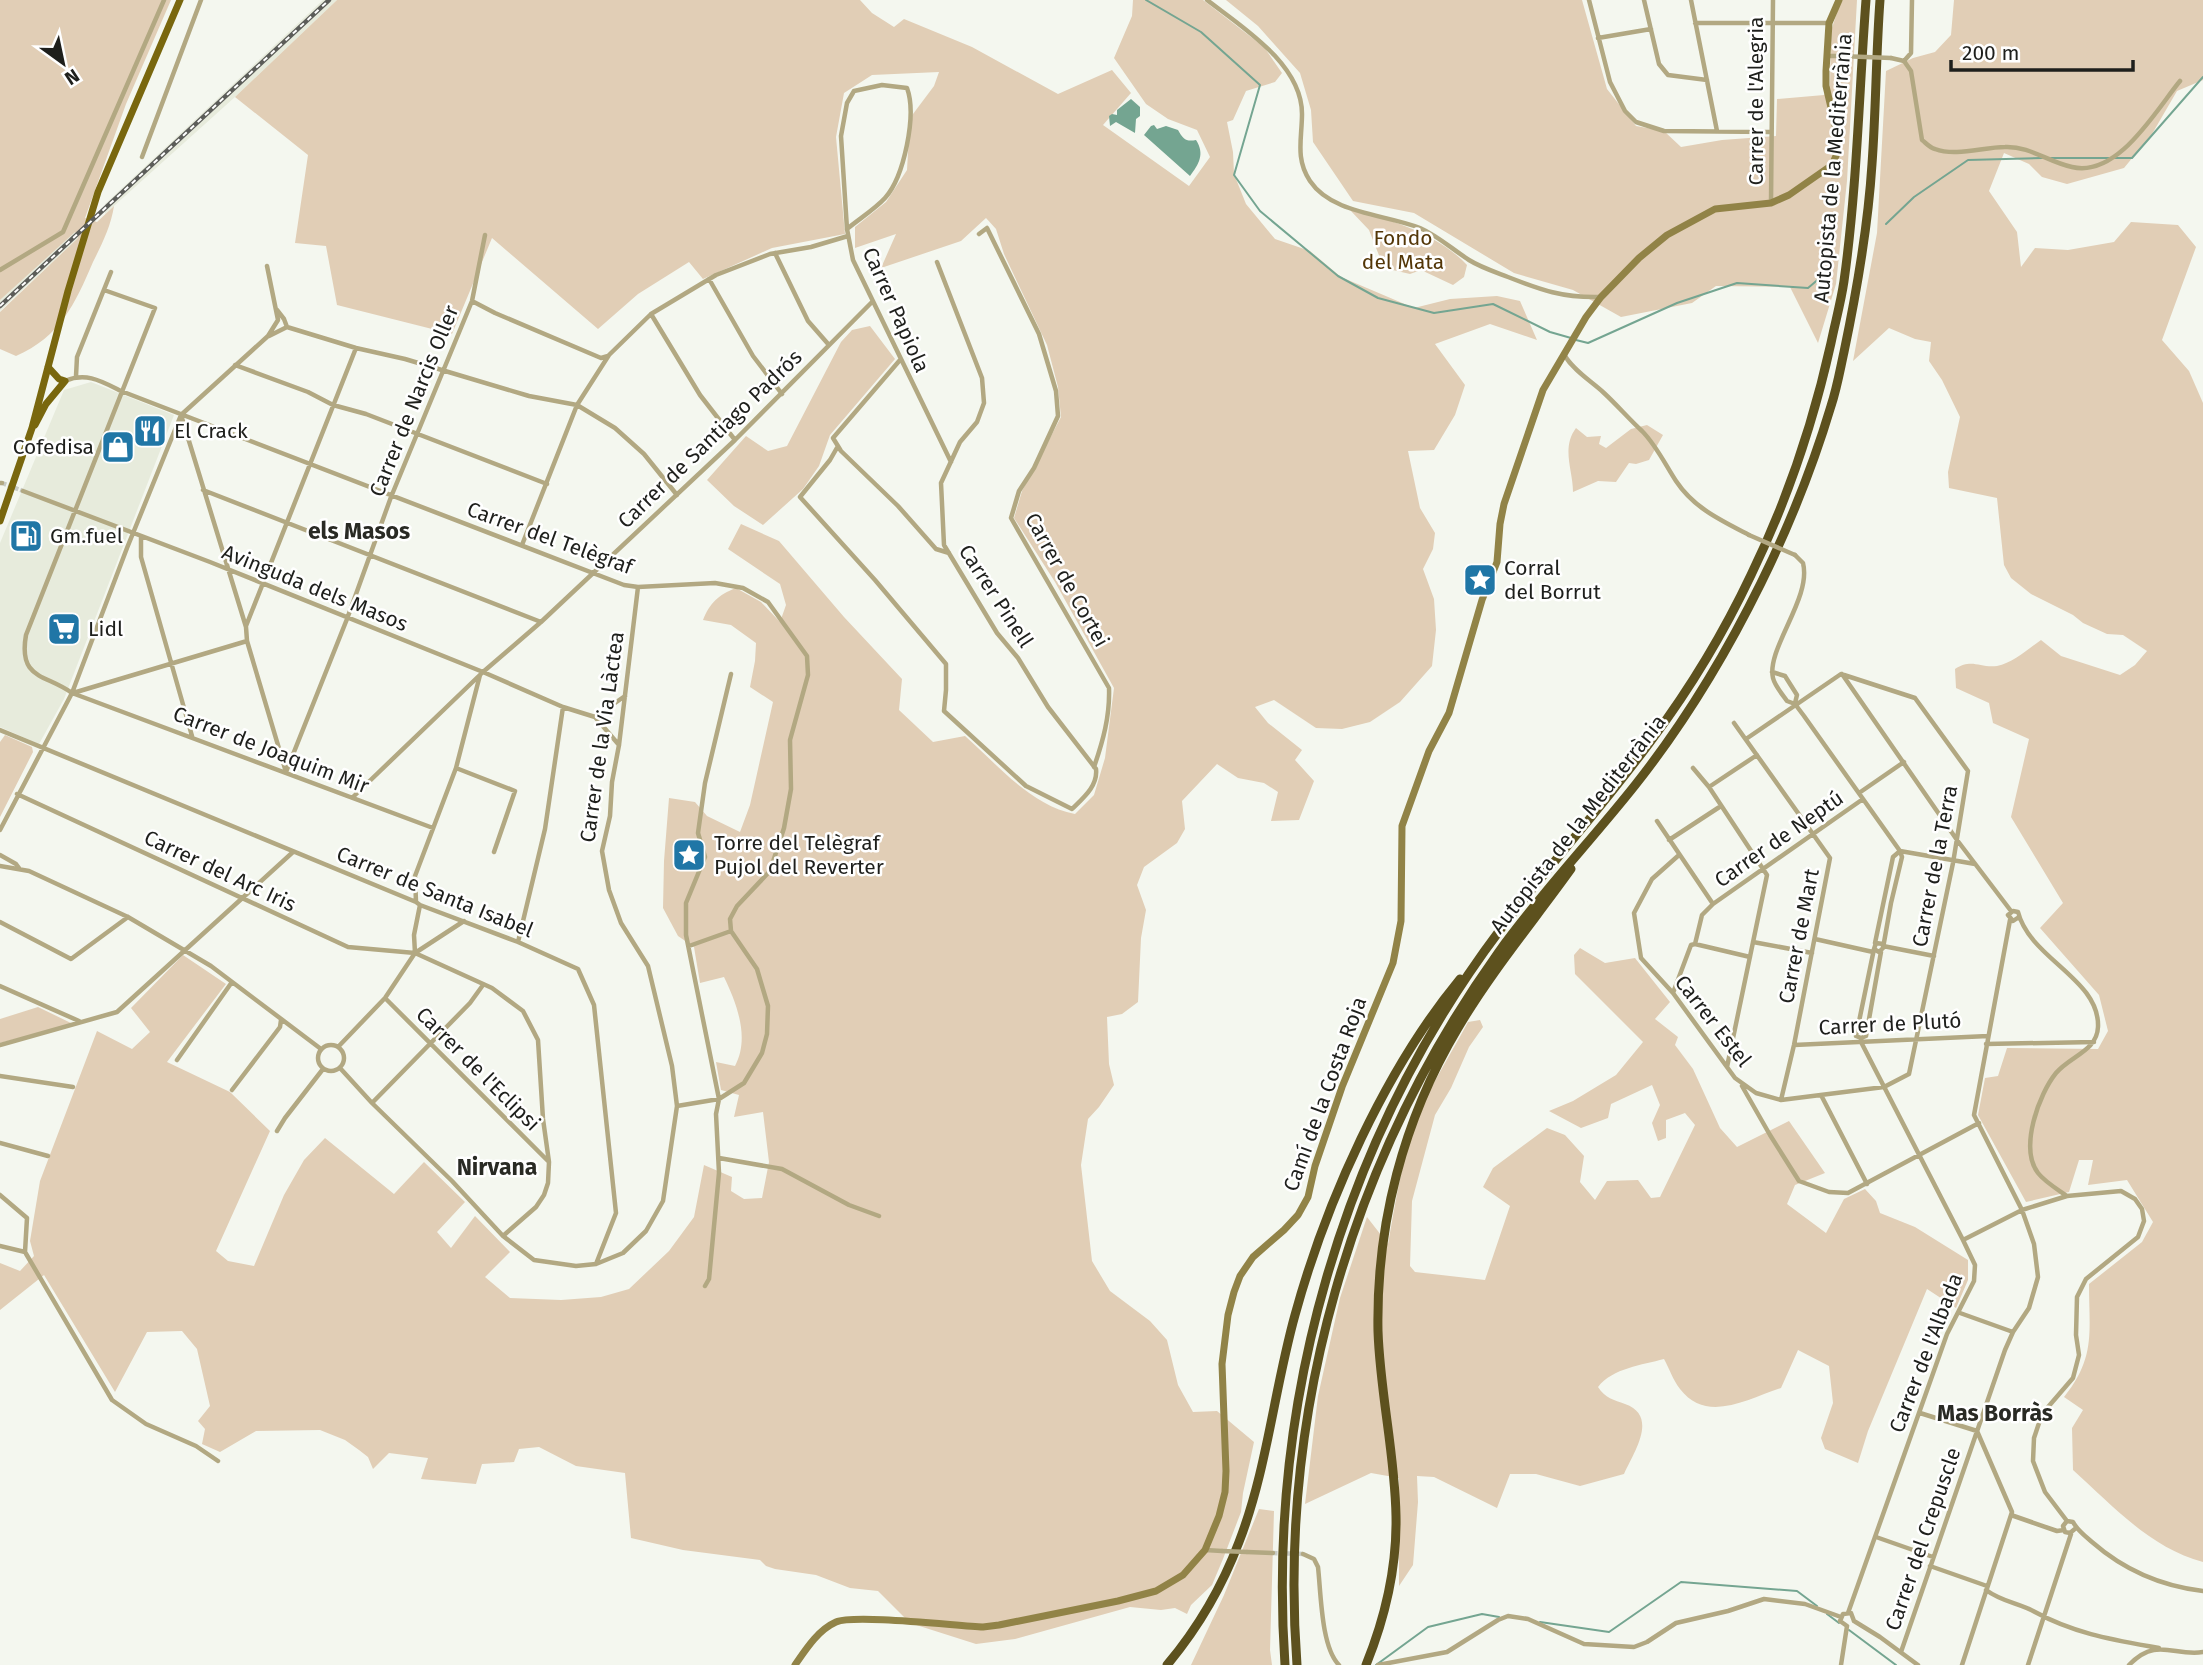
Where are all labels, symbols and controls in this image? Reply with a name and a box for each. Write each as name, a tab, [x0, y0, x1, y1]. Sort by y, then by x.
street label: Carrer de l'Alegria	[1743, 17, 1769, 185]
north arrow	[28, 28, 98, 98]
scale bar	[1951, 28, 2133, 72]
street label: Autopista de la Mediterrània	[1808, 32, 1858, 304]
text: 200 m	[1962, 40, 2019, 66]
text: N	[60, 64, 84, 90]
park label: Fondo del Mata	[1362, 225, 1444, 275]
street label: Carrer Papiola	[857, 243, 935, 377]
street label: Carrer de Narcis Oller	[364, 302, 464, 500]
street label: Carrer de Santiago Padrós	[612, 344, 808, 534]
restaurant icon: El Crack	[131, 412, 169, 450]
place label: El Crack	[174, 418, 248, 444]
shop icon: Cofedisa	[99, 428, 137, 466]
place label: Cofedisa	[13, 434, 94, 460]
street label: Carrer del Telègraf	[463, 496, 638, 581]
street label: Carrer de Cortei	[1019, 508, 1115, 652]
fuel station icon: Gm.fuel	[7, 517, 45, 555]
district label: els Masos	[308, 517, 410, 545]
place label: Gm.fuel	[50, 523, 123, 549]
street label: Avinguda dels Masos	[218, 539, 412, 637]
street label: Carrer Pinell	[953, 539, 1039, 653]
place label: Corral del Borrut	[1504, 555, 1601, 605]
place icon: Corral del Borrut	[1461, 561, 1499, 599]
supermarket icon: Lidl	[45, 610, 83, 648]
place label: Lidl	[88, 616, 123, 642]
street label: Carrer de la Via Làctea	[574, 630, 630, 844]
street label: Carrer de Joaquim Mir	[169, 701, 373, 799]
street label: Autopista de la Mediterrània	[1484, 709, 1672, 939]
street label: Carrer de la Terra	[1907, 783, 1963, 949]
street label: Carrer de Neptú	[1710, 785, 1848, 893]
street label: Carrer del Arc Iris	[140, 824, 300, 918]
place label: Torre del Telègraf Pujol del Reverter	[714, 830, 884, 880]
place icon: Torre del Telègraf Pujol del Reverter	[670, 836, 708, 874]
street label: Carrer de Santa Isabel	[333, 841, 537, 943]
street label: Carrer de Mart	[1773, 866, 1825, 1006]
street label: Carrer Estel	[1669, 970, 1757, 1072]
street label: Camí de la Costa Roja	[1278, 993, 1372, 1195]
street label: Carrer de l'Eclipsi	[411, 1002, 545, 1136]
street label: Carrer de Plutó	[1818, 1007, 1962, 1041]
district label: Nirvana	[457, 1153, 537, 1181]
street label: Carrer de l'Albada	[1884, 1269, 1968, 1437]
district label: Mas Borràs	[1937, 1399, 2053, 1427]
street label: Carrer del Crepuscle	[1879, 1444, 1967, 1634]

